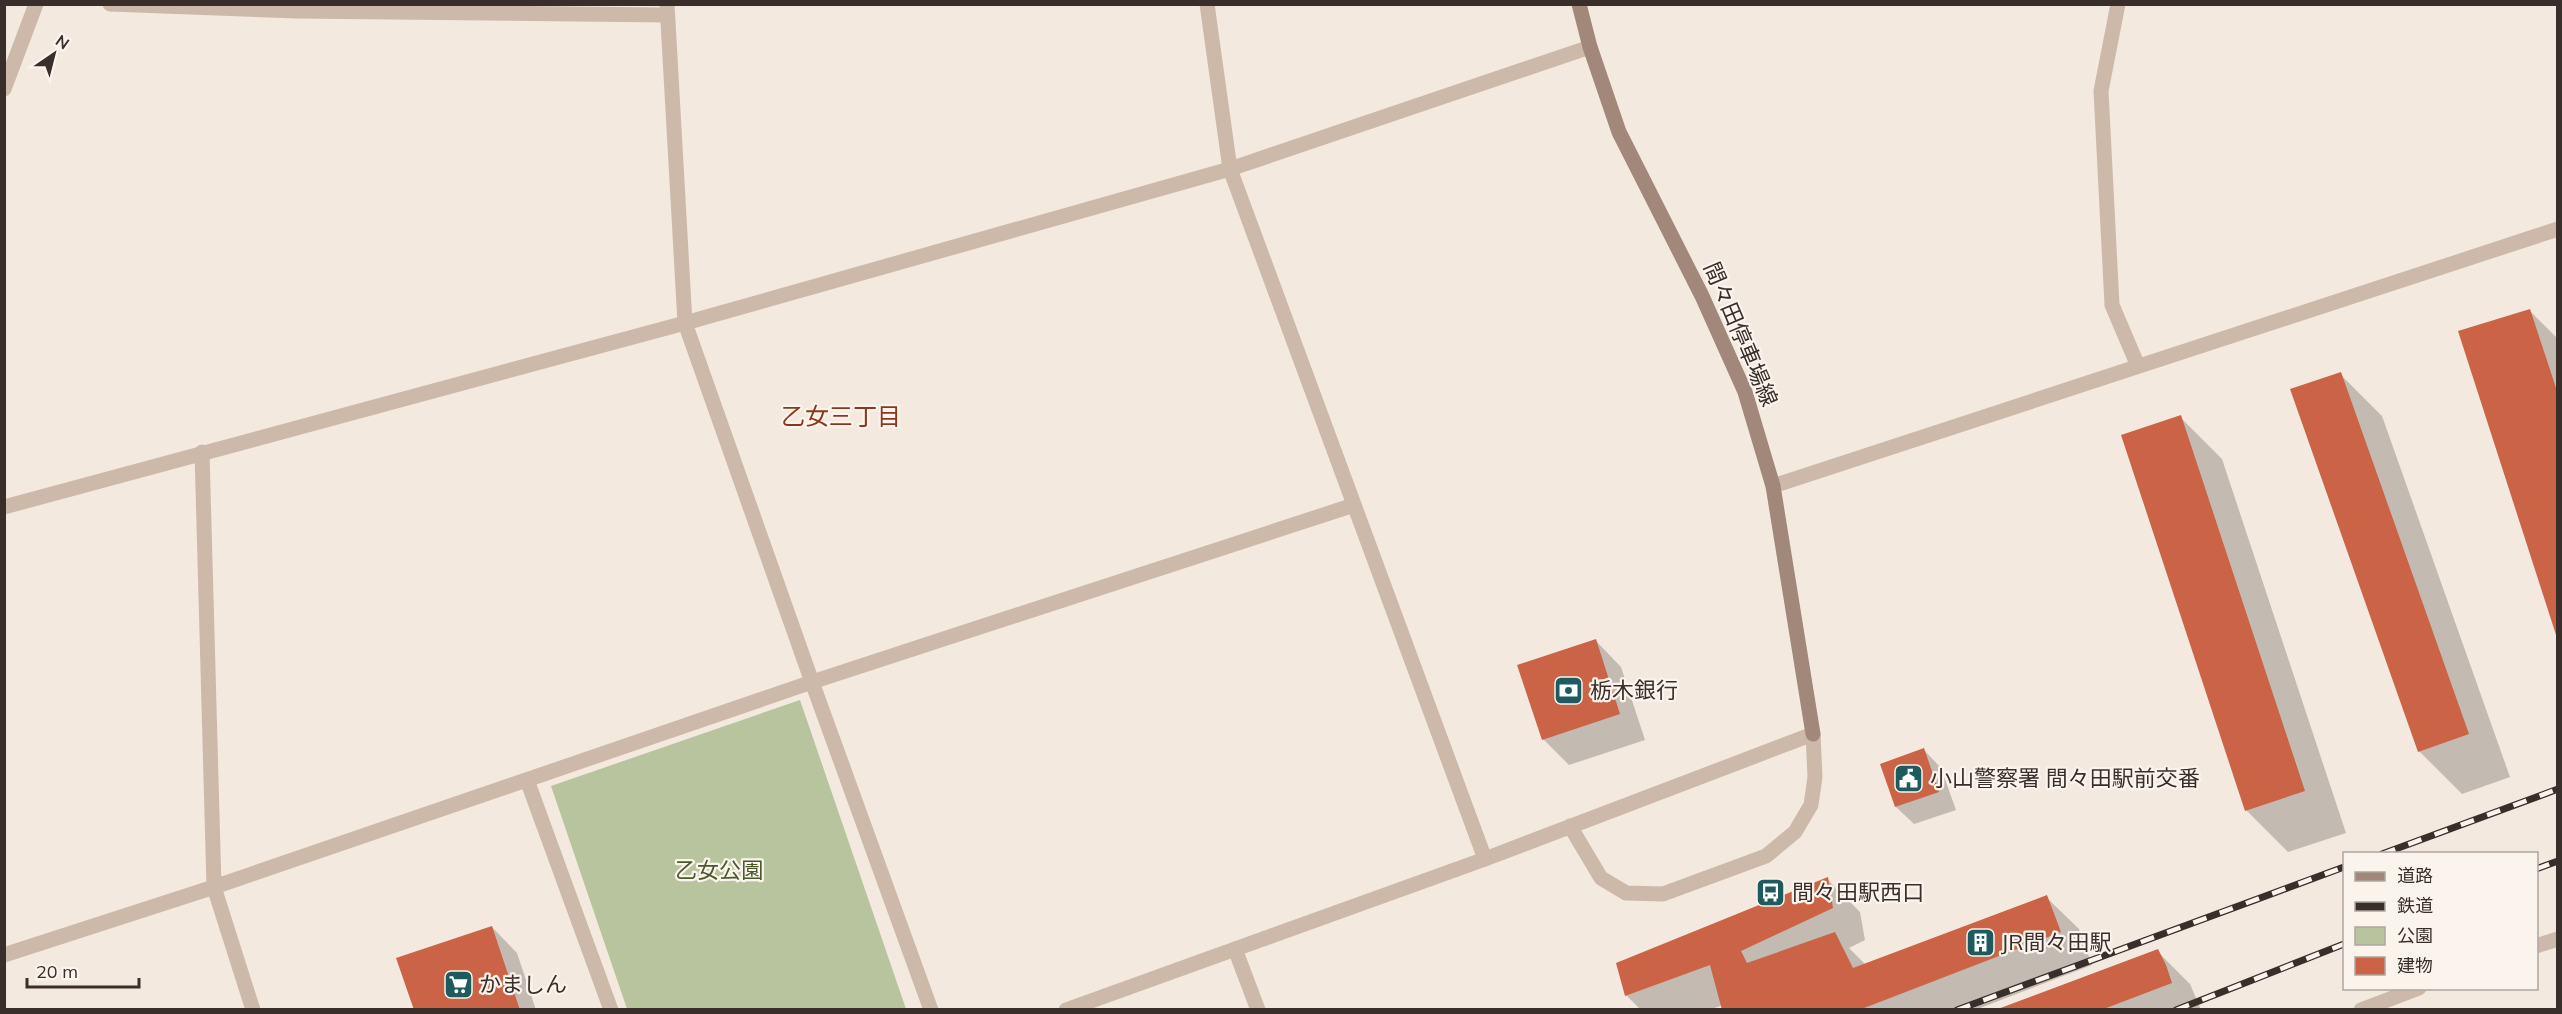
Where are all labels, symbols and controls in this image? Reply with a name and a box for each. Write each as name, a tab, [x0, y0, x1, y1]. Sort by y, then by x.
north arrow	[24, 24, 84, 84]
text: N	[52, 30, 73, 53]
street label: 間々田停車場線	[1698, 258, 1784, 410]
district label: 乙女三丁目	[781, 401, 901, 431]
bank icon: 栃木銀行	[1553, 674, 1585, 706]
place label: 栃木銀行	[1590, 676, 1678, 704]
public building icon: 小山警察署 間々田駅前交番	[1893, 762, 1925, 794]
place label: 小山警察署 間々田駅前交番	[1930, 764, 2200, 792]
legend	[2343, 852, 2538, 990]
park label: 乙女公園	[675, 856, 763, 884]
text: 道路	[2397, 864, 2433, 887]
bus stop icon: 間々田駅西口	[1755, 876, 1787, 908]
place label: 間々田駅西口	[1792, 878, 1924, 906]
text: 鉄道	[2397, 894, 2433, 917]
text: 公園	[2397, 924, 2433, 947]
building icon: JR間々田駅	[1964, 926, 1996, 958]
place label: JR間々田駅	[2001, 928, 2111, 956]
scale bar	[27, 951, 140, 989]
text: 建物	[2397, 954, 2433, 977]
text: 20 m	[36, 960, 78, 983]
supermarket icon: かましん	[442, 968, 474, 1000]
place label: かましん	[479, 970, 567, 998]

